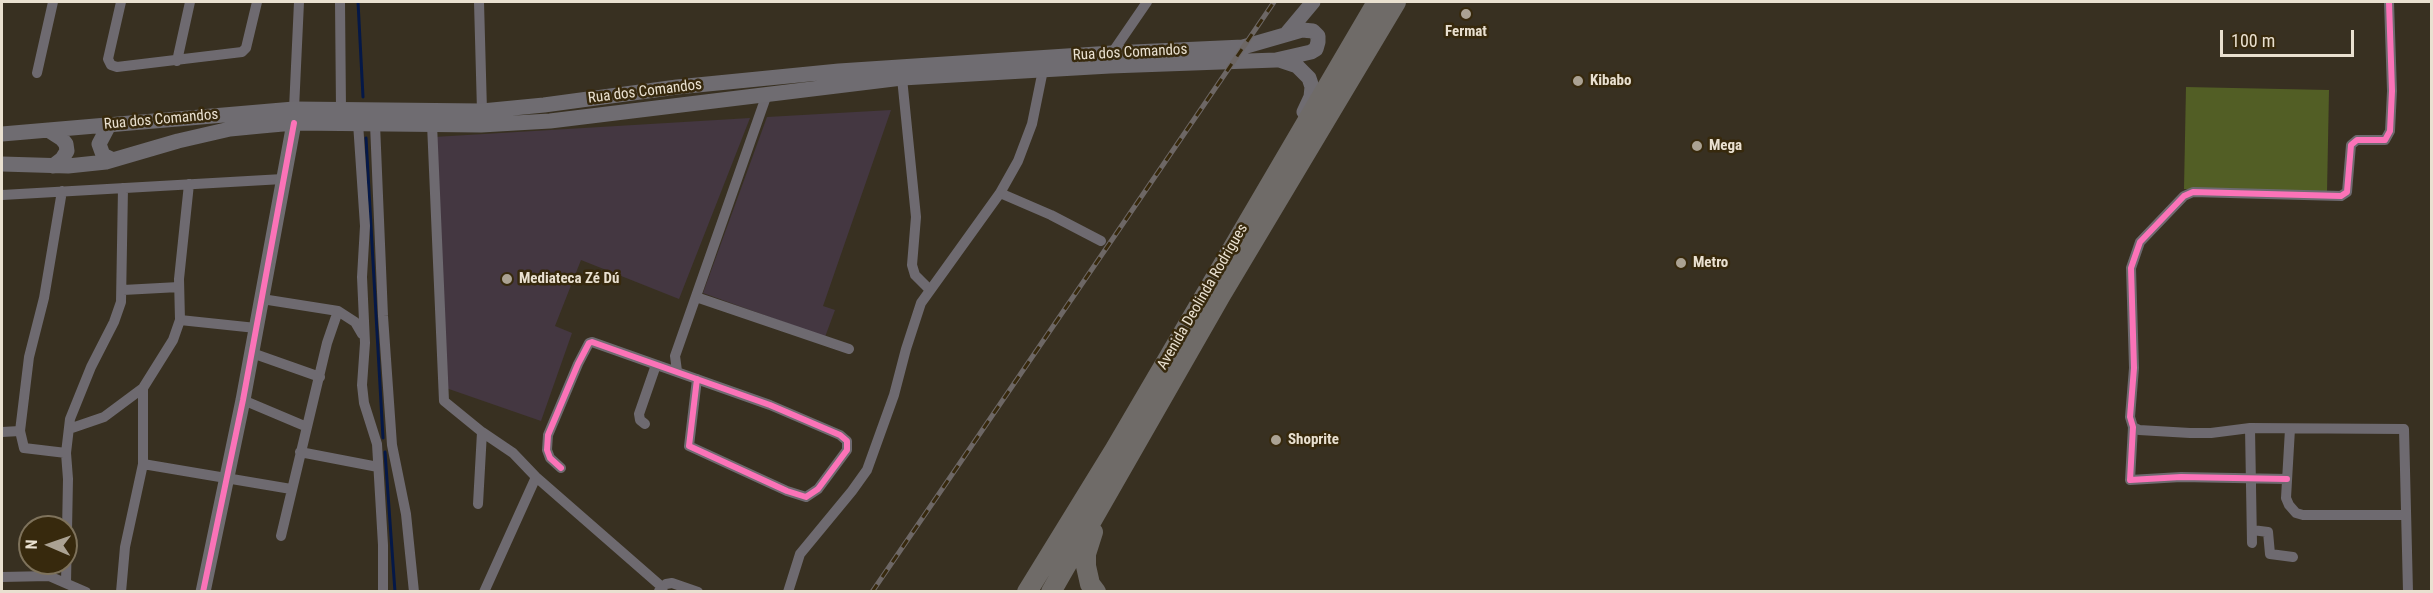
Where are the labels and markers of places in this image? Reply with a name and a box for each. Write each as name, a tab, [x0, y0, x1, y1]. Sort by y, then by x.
marker: Fermat	[1459, 7, 1473, 21]
place label: Fermat	[1445, 23, 1487, 41]
place label: Kibabo	[1590, 72, 1631, 90]
marker: Kibabo	[1571, 74, 1585, 88]
place label: Mega	[1709, 137, 1742, 155]
marker: Mega	[1690, 139, 1704, 153]
place label: Metro	[1693, 254, 1728, 272]
marker: Metro	[1674, 256, 1688, 270]
place label: Mediateca Zé Dú	[519, 270, 619, 288]
marker: Mediateca Zé Dú	[500, 272, 514, 286]
place label: Shoprite	[1288, 431, 1339, 449]
marker: Shoprite	[1269, 433, 1283, 447]

